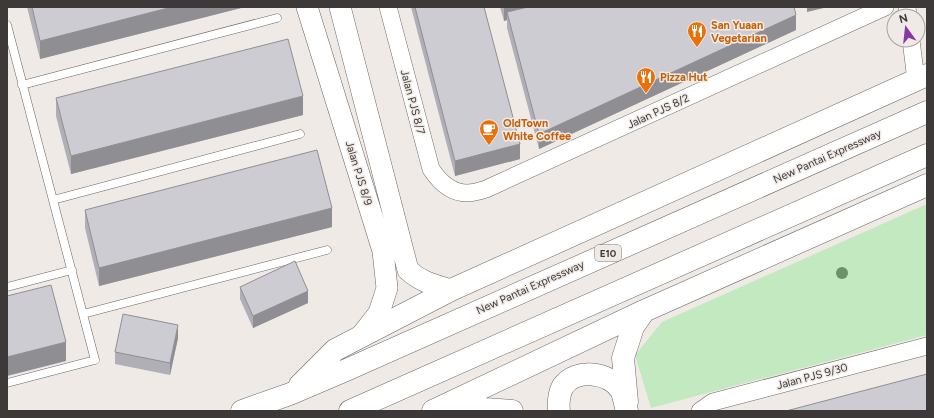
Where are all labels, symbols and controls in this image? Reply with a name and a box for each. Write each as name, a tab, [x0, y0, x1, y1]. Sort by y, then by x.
north arrow	[886, 8, 926, 48]
text: N	[898, 11, 909, 26]
place label: San Yuaan Vegetarian	[711, 19, 767, 45]
restaurant icon: San Yuaan Vegetarian	[686, 20, 708, 48]
restaurant icon: Pizza Hut	[635, 66, 657, 94]
street label: Jalan PJS 8/7	[398, 68, 427, 136]
place label: Pizza Hut	[660, 71, 708, 84]
street label: Jalan PJS 8/2	[625, 91, 691, 131]
place label: OldTown White Coffee	[503, 117, 571, 143]
cafe icon: OldTown White Coffee	[478, 118, 500, 146]
street label: New Pantai Expressway	[771, 127, 883, 186]
street label: Jalan PJS 8/9	[343, 139, 375, 207]
road number: E10	[595, 245, 621, 261]
street label: New Pantai Expressway	[474, 258, 586, 317]
street label: Jalan PJS 9/30	[775, 361, 849, 392]

